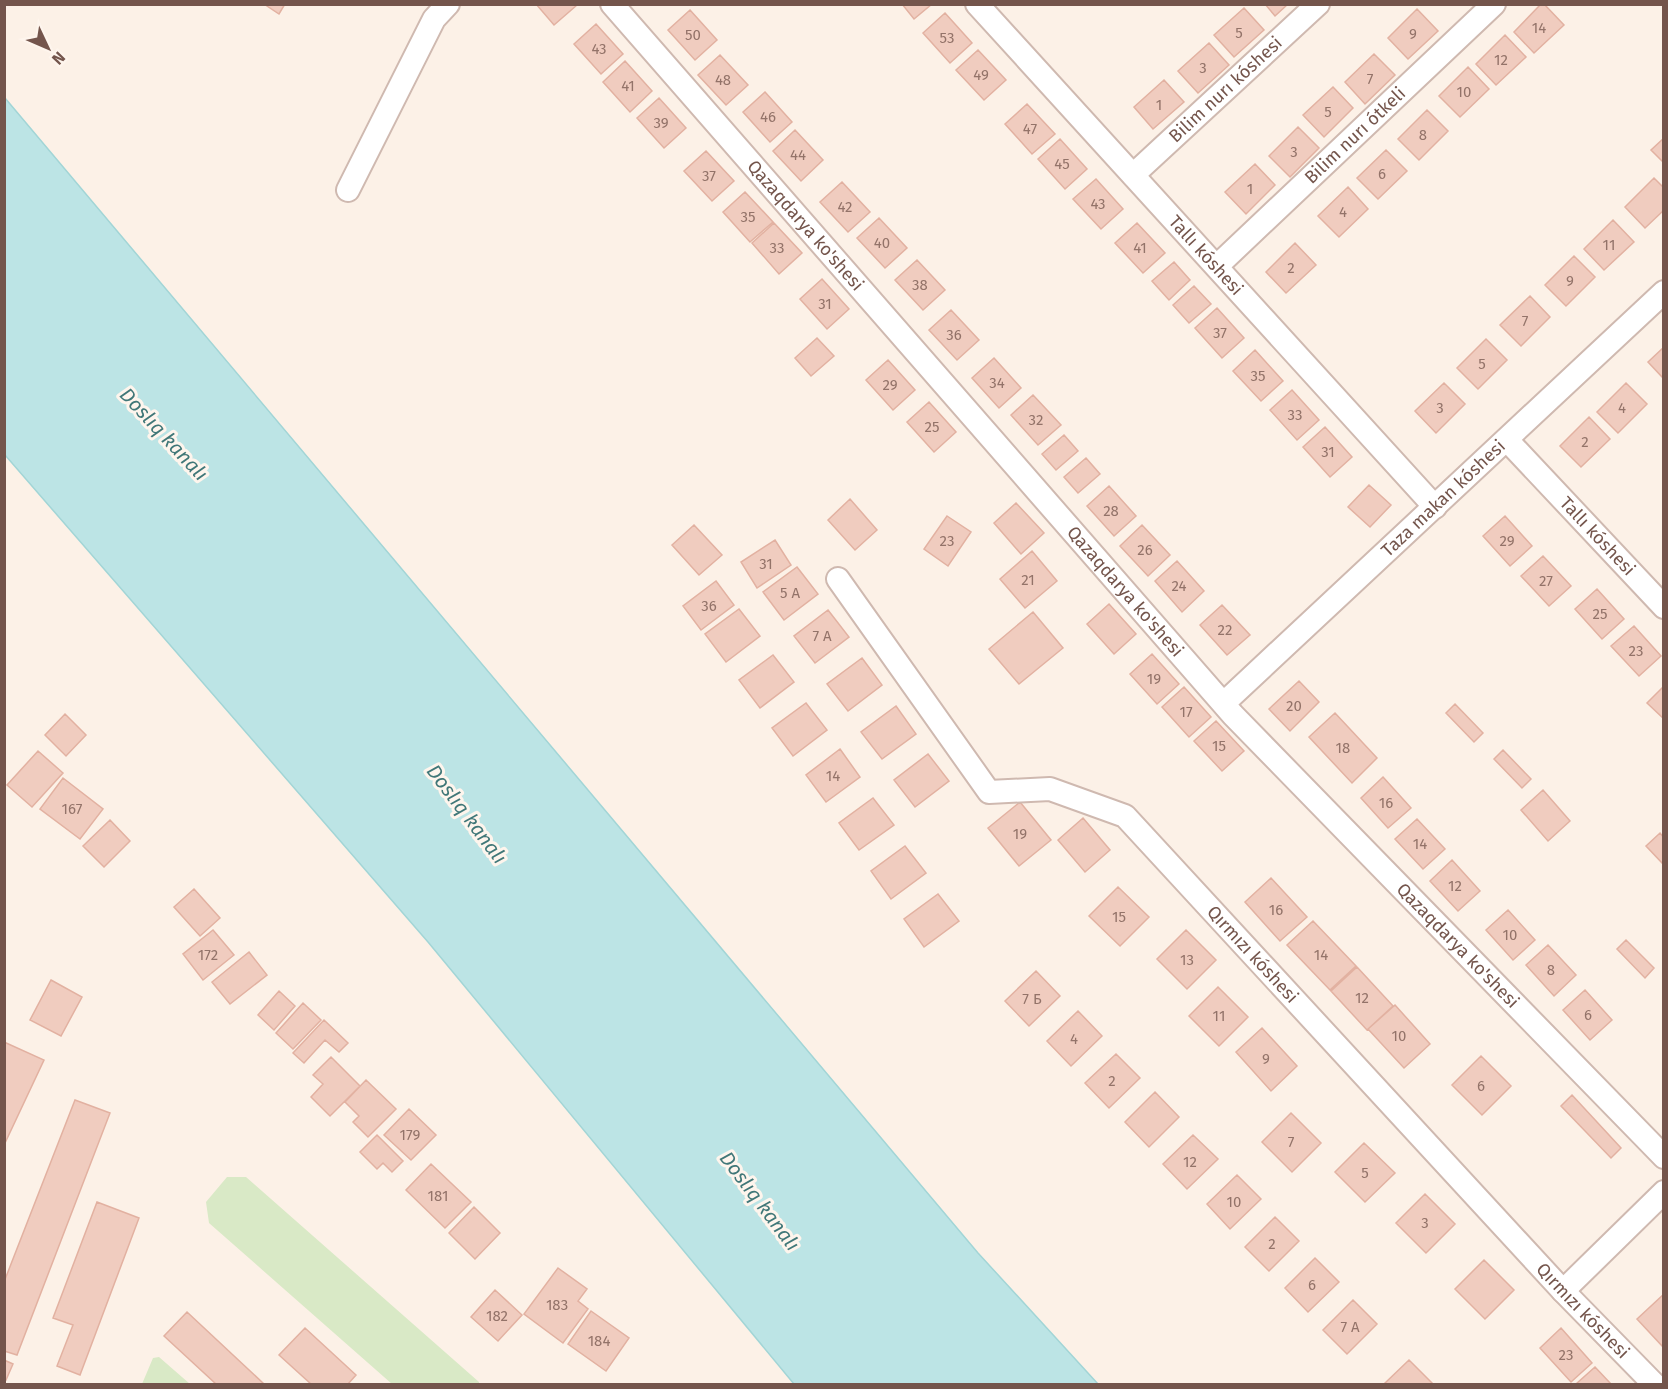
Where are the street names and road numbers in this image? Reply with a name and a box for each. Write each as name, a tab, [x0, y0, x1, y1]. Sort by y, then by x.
street label: Bilim nurı kóshesi	[1164, 32, 1287, 147]
street label: Bilim nurı ótkeli	[1300, 83, 1410, 188]
street label: Qazaqdarya ko'shesi	[742, 156, 868, 295]
street label: Tallı kóshesi	[1164, 211, 1248, 300]
street label: Taza makan kóshesi	[1377, 435, 1510, 561]
street label: Tallı kóshesi	[1555, 492, 1640, 580]
street label: Qazaqdarya ko'shesi	[1062, 522, 1188, 661]
street label: Qazaqdarya ko'shesi	[1392, 878, 1524, 1013]
street label: Qırmızı kóshesi	[1202, 901, 1303, 1008]
street label: Qırmızı kóshesi	[1532, 1258, 1634, 1363]

